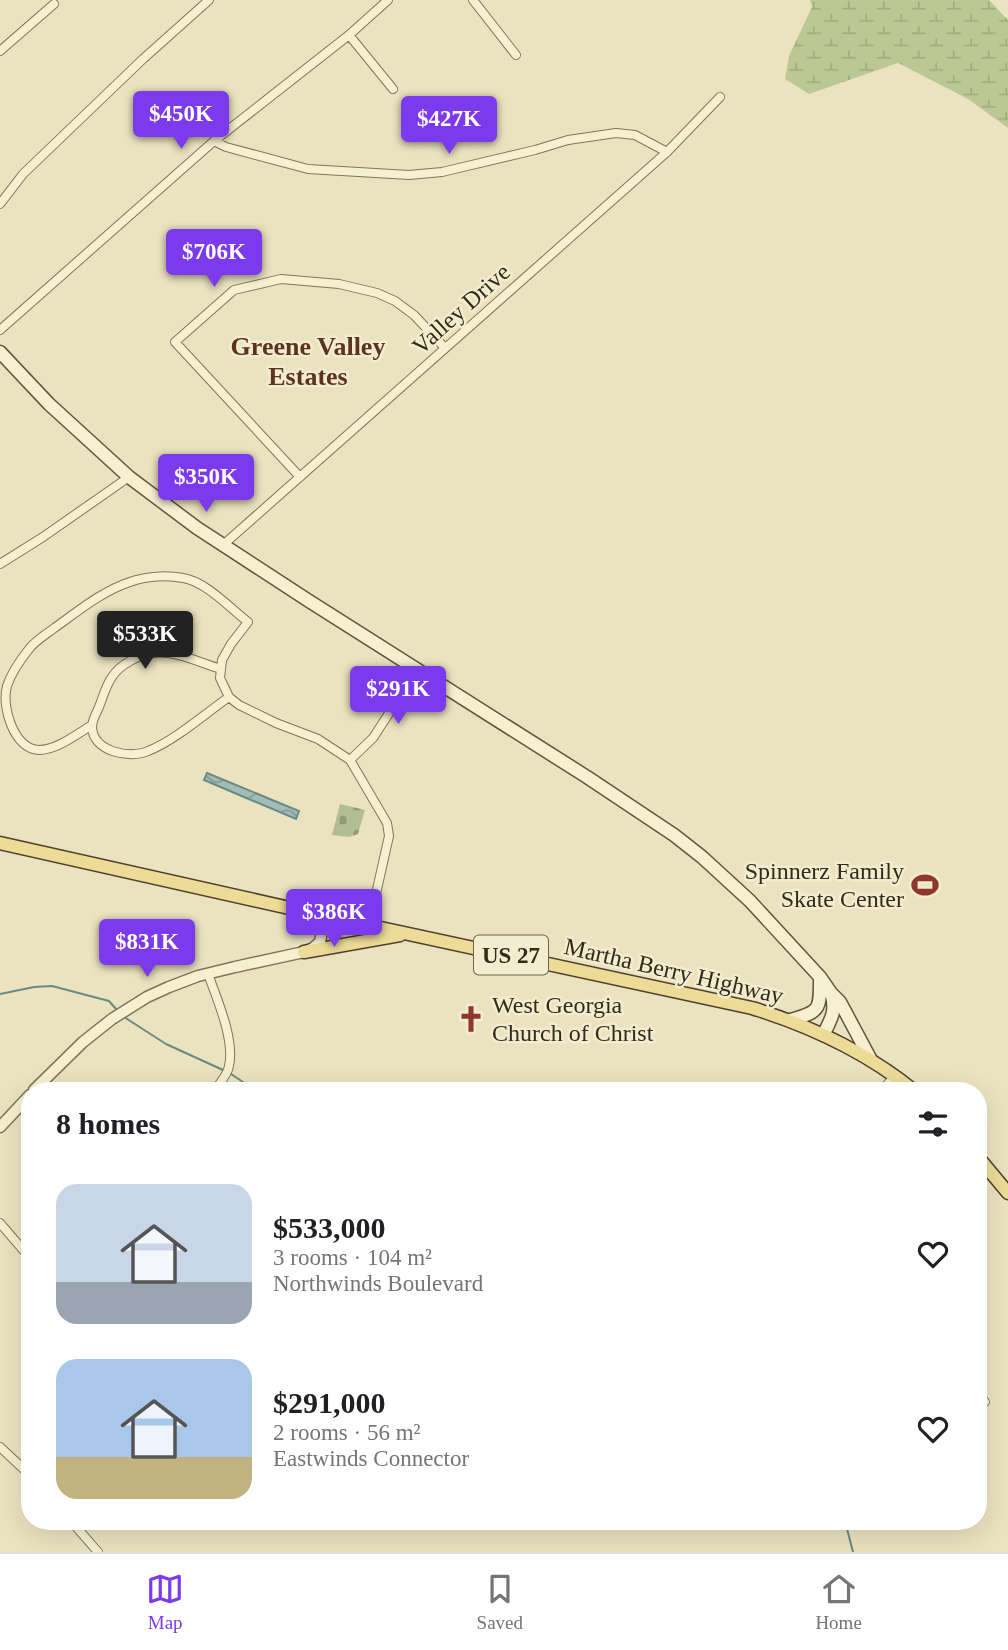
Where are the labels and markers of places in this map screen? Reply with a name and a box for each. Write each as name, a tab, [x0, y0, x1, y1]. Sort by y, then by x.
pin: $450K	[132, 92, 230, 151]
pin: $427K	[400, 96, 498, 156]
pin: $706K	[165, 230, 263, 289]
pin: $350K	[157, 454, 255, 514]
pin: $533K	[96, 612, 194, 671]
pin: $291K	[349, 666, 447, 726]
place label: Spinnerz Family Skate Center	[745, 858, 904, 912]
sports icon: Spinnerz Family Skate Center	[910, 870, 940, 900]
pin: $386K	[285, 890, 383, 949]
pin: $831K	[98, 920, 196, 979]
place label: West Georgia Church of Christ	[492, 992, 654, 1046]
church icon: West Georgia Church of Christ	[456, 1004, 486, 1034]

